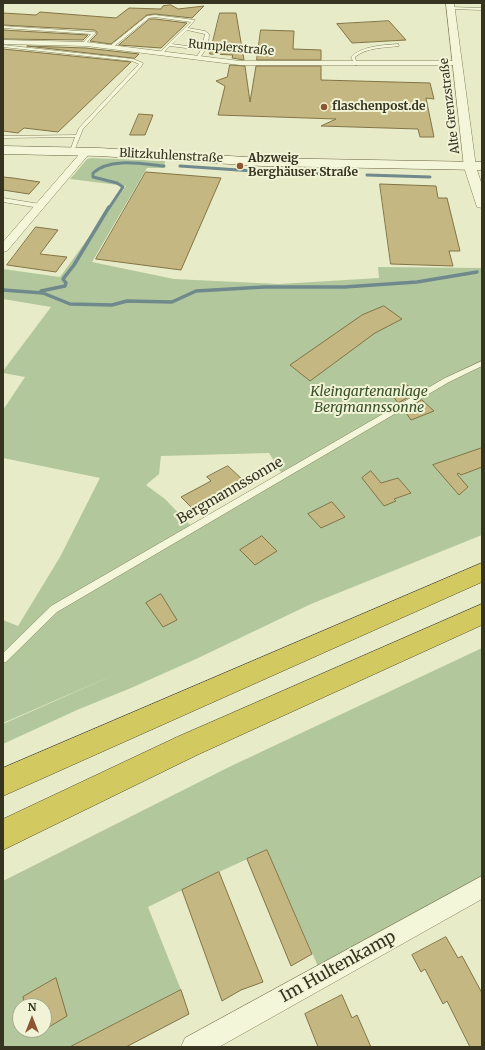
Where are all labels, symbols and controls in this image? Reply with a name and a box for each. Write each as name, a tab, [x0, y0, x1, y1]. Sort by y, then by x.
street label: Rumplerstraße	[187, 37, 275, 59]
street label: Alte Grenzstraße	[437, 57, 463, 155]
place label: flaschenpost.de	[332, 100, 426, 114]
marker: flaschenpost.de	[319, 102, 329, 112]
street label: Blitzkuhlenstraße	[119, 146, 223, 166]
place label: Abzweig Berghäuser Straße	[248, 152, 358, 180]
marker: Abzweig Berghäuser Straße	[235, 161, 245, 171]
park label: Kleingartenanlage Bergmannssonne	[310, 384, 428, 416]
street label: Bergmannssonne	[174, 454, 286, 528]
street label: Im Hultenkamp	[277, 927, 399, 1007]
north arrow	[12, 998, 52, 1038]
text: N	[28, 1000, 36, 1014]

